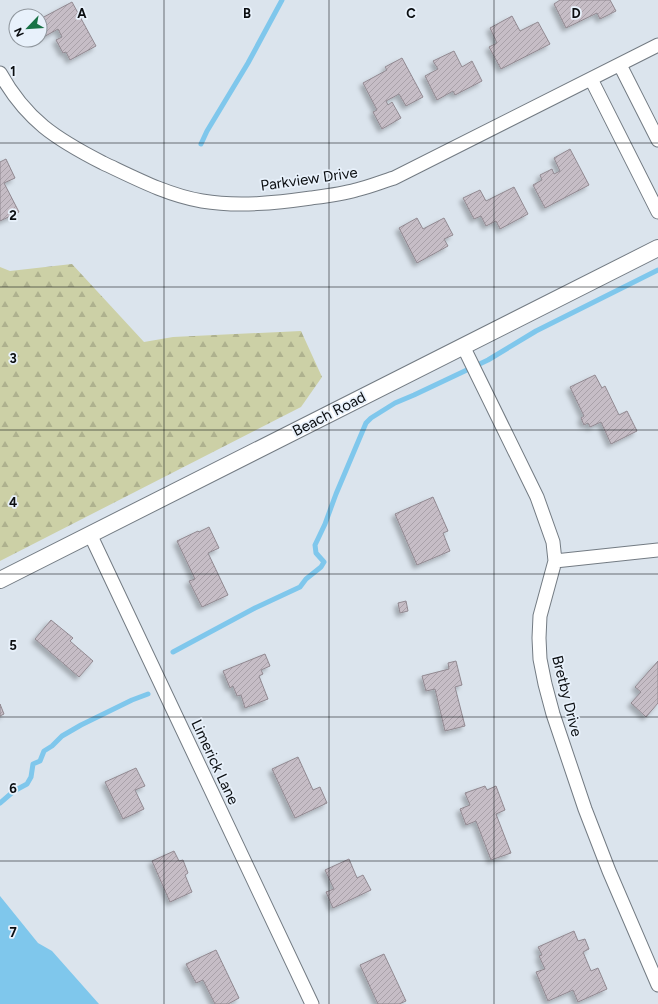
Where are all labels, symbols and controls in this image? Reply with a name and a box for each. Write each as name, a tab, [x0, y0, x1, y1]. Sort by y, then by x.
text: A	[77, 6, 87, 21]
text: B	[243, 6, 251, 21]
text: C	[406, 6, 416, 21]
text: D	[571, 6, 581, 21]
north arrow	[8, 8, 48, 48]
text: N	[12, 25, 27, 39]
text: 1	[10, 64, 16, 79]
street label: Parkview Drive	[259, 163, 359, 195]
text: 2	[9, 208, 17, 223]
text: 3	[9, 351, 17, 366]
street label: Beach Road	[289, 388, 369, 440]
text: 4	[9, 495, 17, 510]
text: 5	[9, 638, 17, 653]
street label: Bretby Drive	[548, 654, 586, 738]
street label: Limerick Lane	[187, 717, 243, 807]
text: 6	[9, 781, 17, 796]
text: 7	[9, 925, 17, 940]

